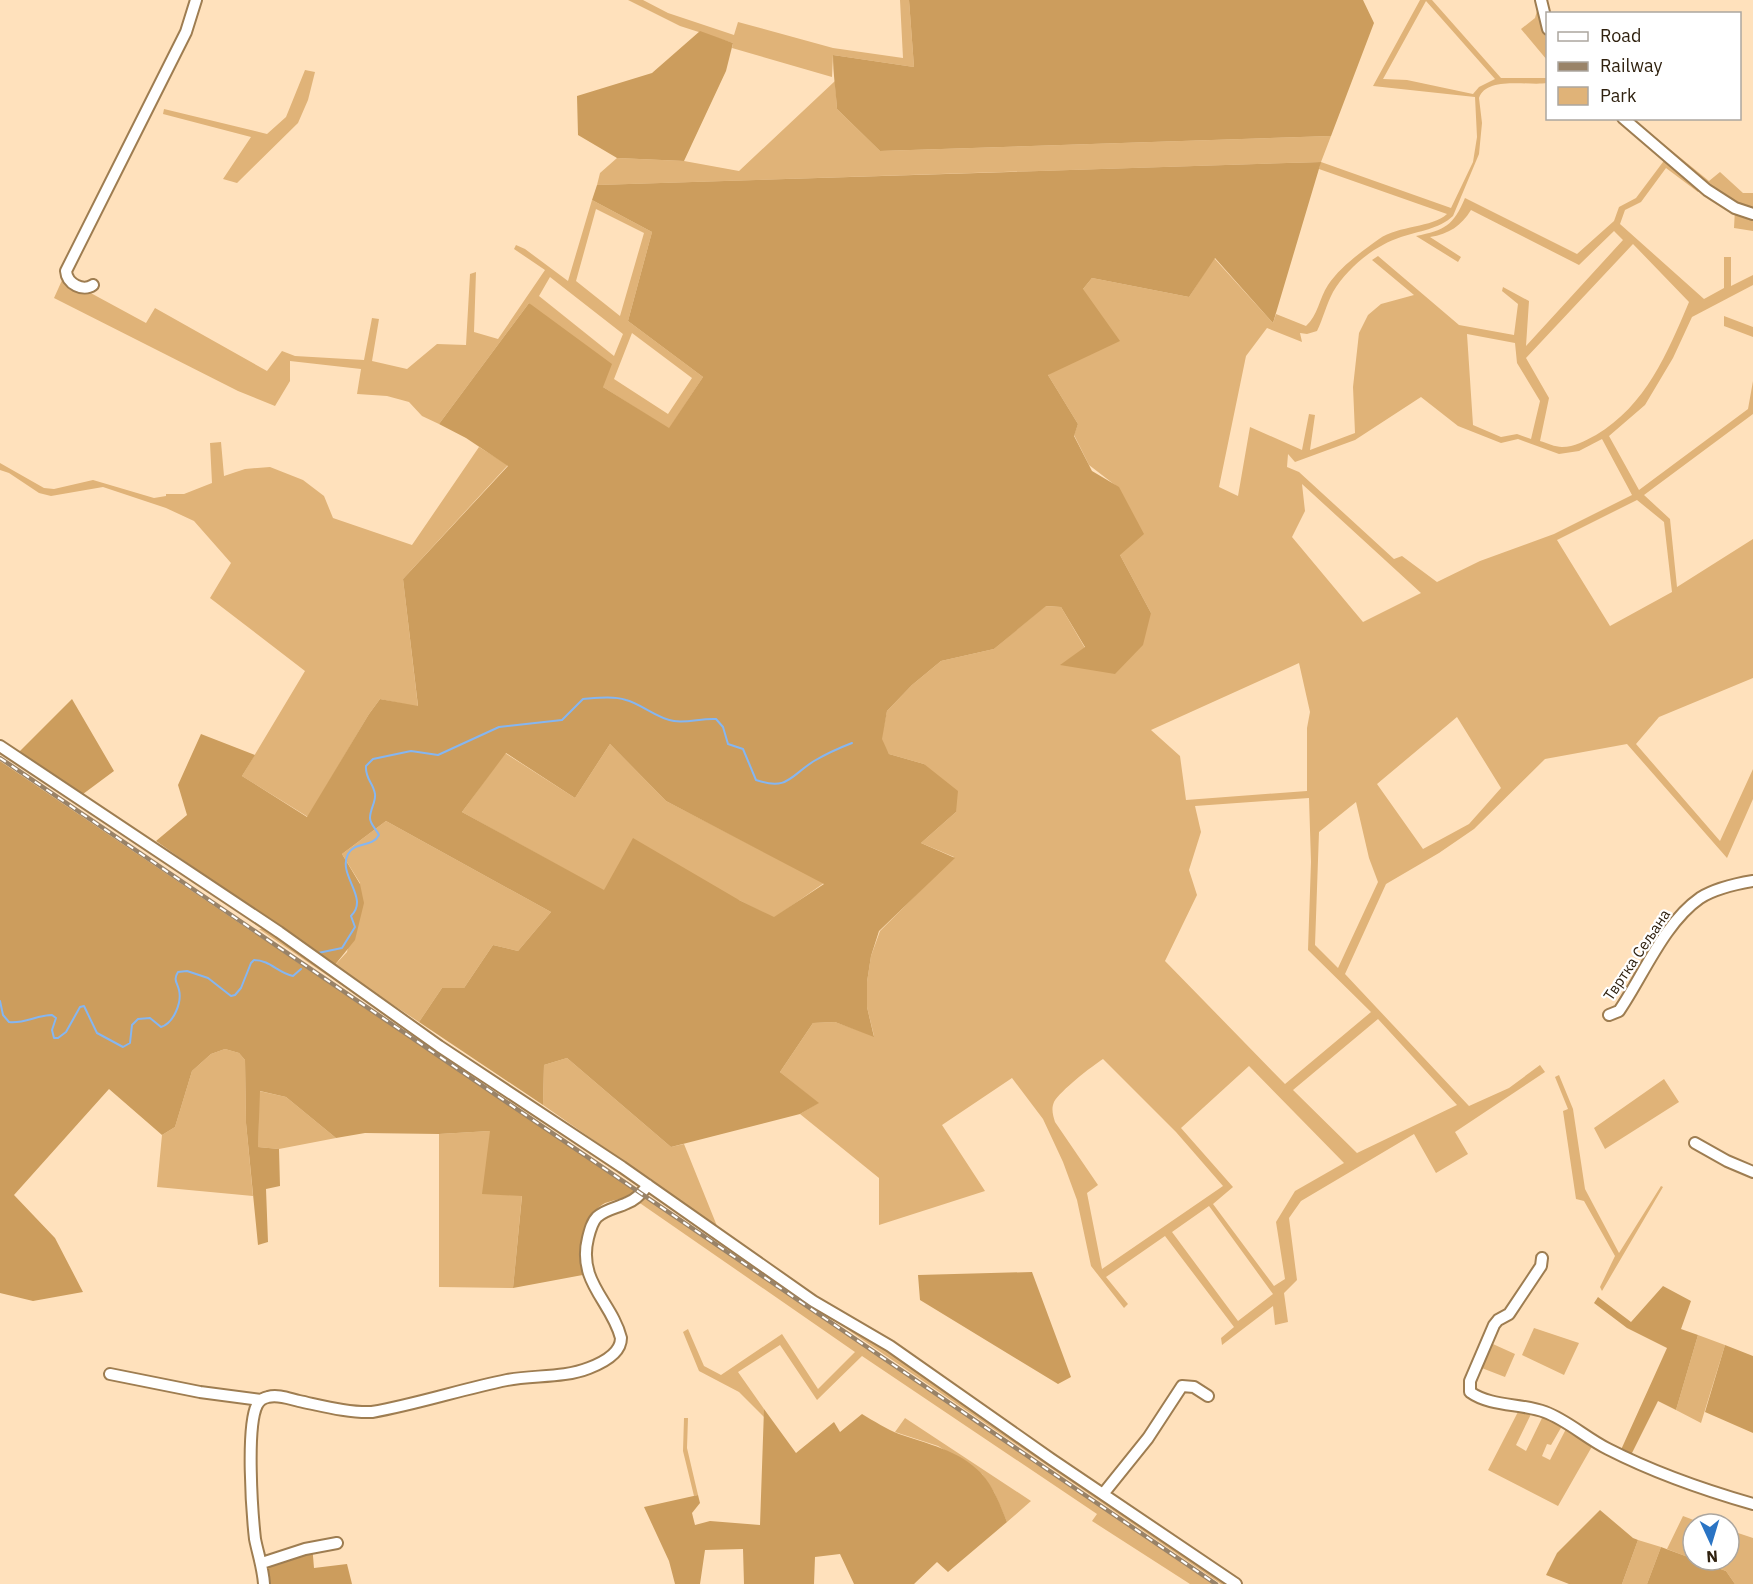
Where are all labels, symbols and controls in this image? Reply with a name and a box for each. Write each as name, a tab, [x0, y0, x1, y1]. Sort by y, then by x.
legend	[1546, 12, 1741, 120]
text: Road	[1600, 24, 1641, 47]
text: Railway	[1600, 54, 1662, 77]
text: Park	[1600, 84, 1637, 107]
street label: Твртка Сељана	[1599, 905, 1674, 1004]
north arrow	[1681, 1512, 1741, 1572]
text: N	[1706, 1547, 1719, 1567]

